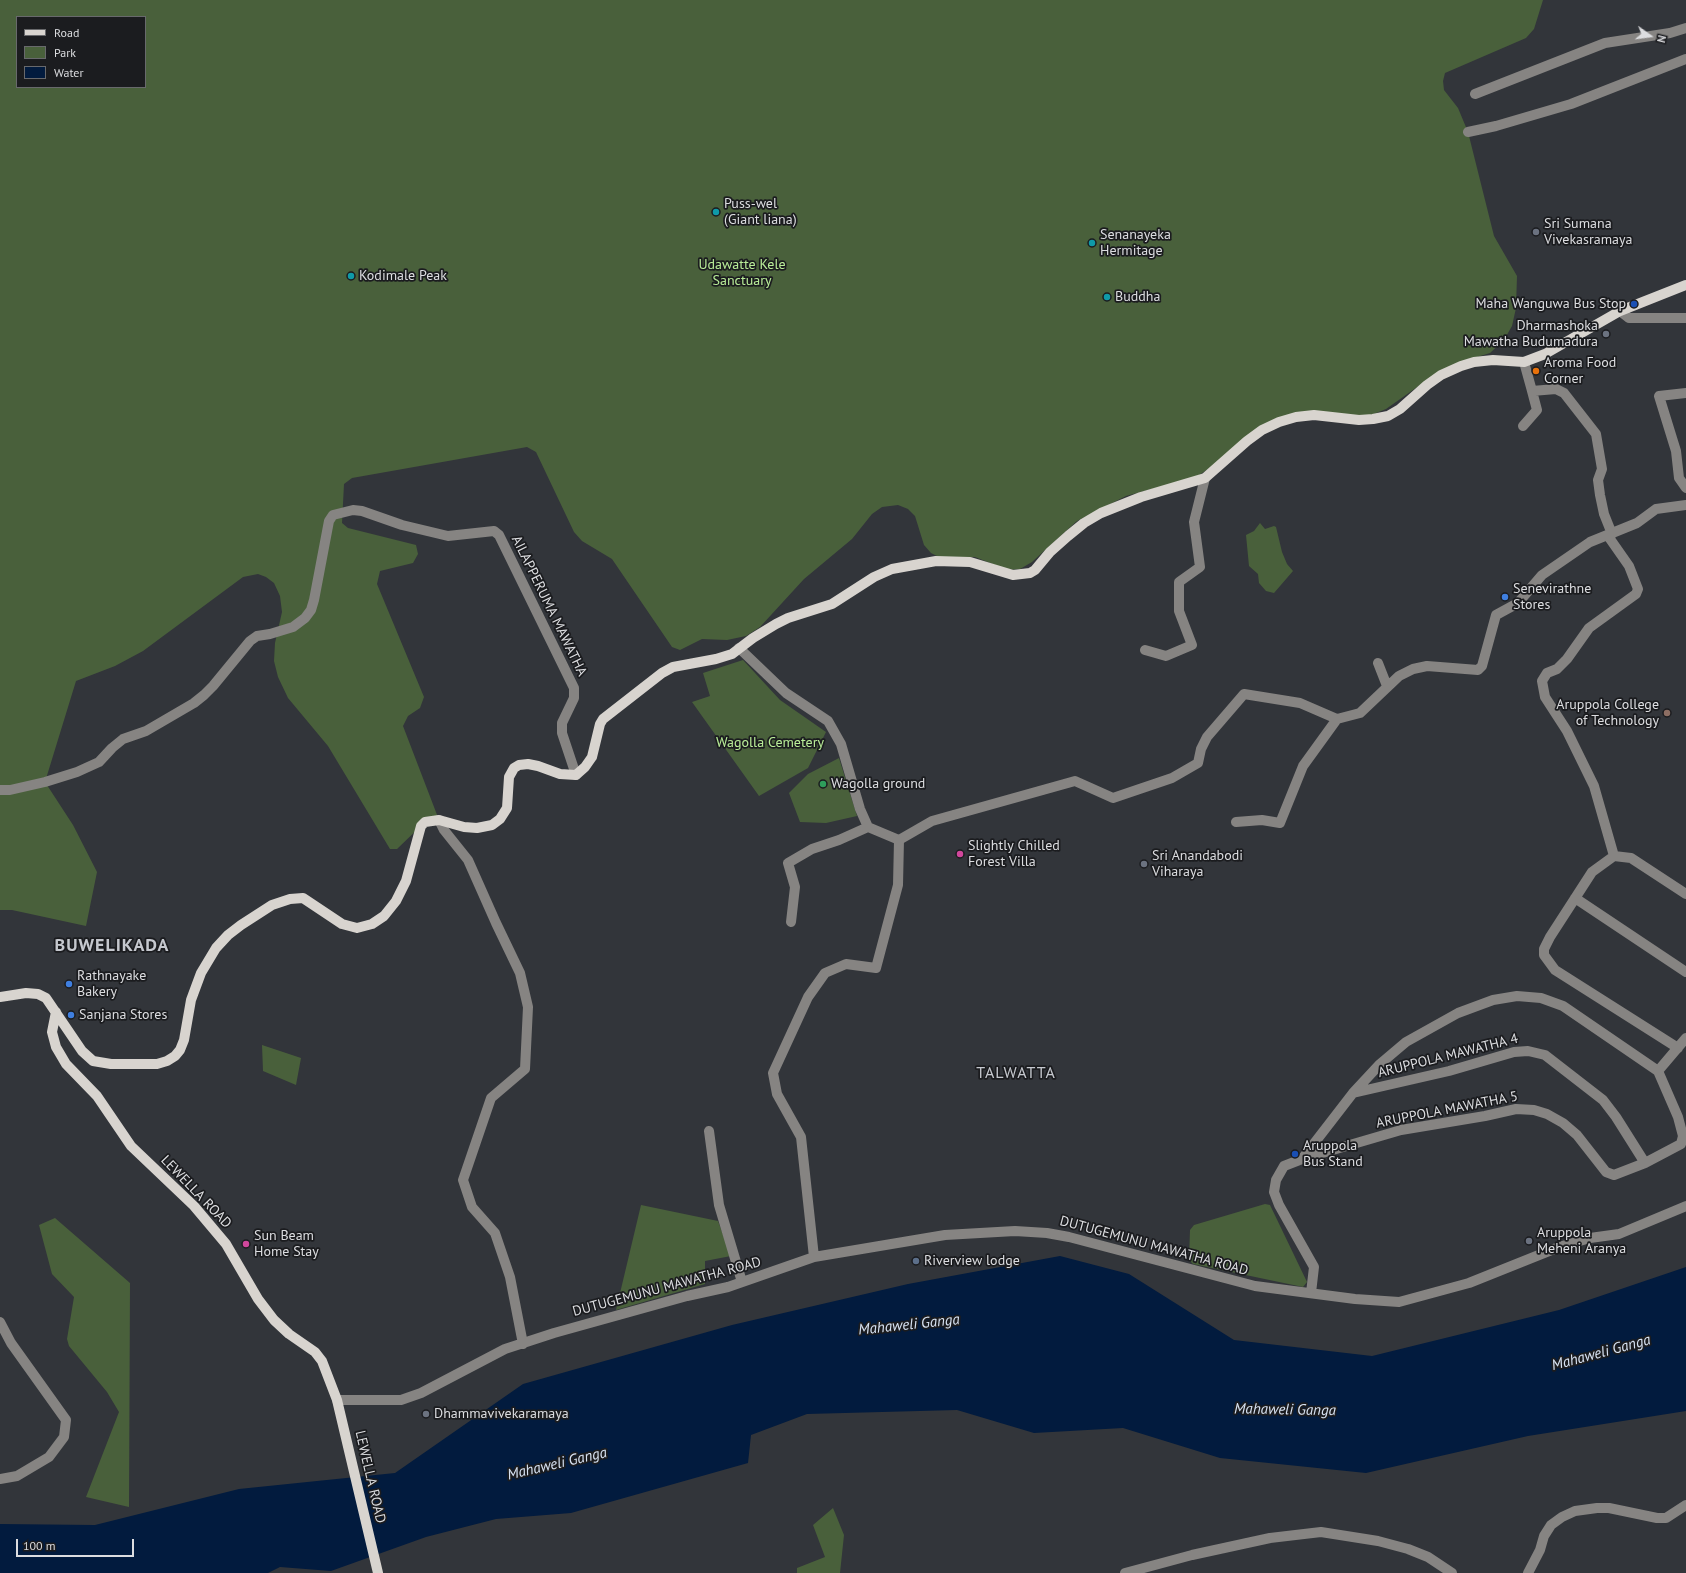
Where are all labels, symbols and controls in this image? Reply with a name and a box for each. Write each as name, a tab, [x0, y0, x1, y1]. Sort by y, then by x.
legend	[16, 16, 146, 88]
north arrow	[1630, 16, 1670, 56]
text: Road	[54, 25, 79, 40]
text: N	[1654, 34, 1669, 44]
text: Park	[54, 45, 76, 60]
text: Water	[54, 65, 84, 80]
place label: Puss-wel (Giant liana)	[724, 196, 797, 228]
marker: Puss-wel (Giant liana)	[711, 207, 721, 217]
place label: Sri Sumana Vivekasramaya	[1544, 216, 1632, 248]
place label: Senanayeka Hermitage	[1100, 227, 1171, 260]
marker: Sri Sumana Vivekasramaya	[1531, 227, 1541, 237]
marker: Senanayeka Hermitage	[1087, 238, 1097, 248]
park label: Udawatte Kele Sanctuary	[698, 257, 786, 290]
place label: Kodimale Peak	[359, 268, 447, 284]
marker: Kodimale Peak	[346, 271, 356, 281]
place label: Buddha	[1115, 289, 1160, 305]
marker: Buddha	[1102, 292, 1112, 302]
place label: Maha Wanguwa Bus Stop	[1476, 296, 1626, 312]
marker: Maha Wanguwa Bus Stop	[1629, 299, 1639, 309]
place label: Dharmashoka Mawatha Budumadura	[1464, 318, 1598, 350]
marker: Dharmashoka Mawatha Budumadura	[1601, 329, 1611, 339]
place label: Aroma Food Corner	[1544, 355, 1616, 388]
marker: Aroma Food Corner	[1531, 366, 1541, 376]
street label: AILAPPERUMA MAWATHA	[508, 533, 590, 679]
place label: Senevirathne Stores	[1513, 581, 1591, 614]
marker: Senevirathne Stores	[1500, 592, 1510, 602]
place label: Aruppola College of Technology	[1556, 697, 1659, 730]
marker: Aruppola College of Technology	[1662, 708, 1672, 718]
park label: Wagolla Cemetery	[716, 735, 824, 751]
place label: Wagolla ground	[831, 776, 925, 792]
marker: Wagolla ground	[818, 779, 828, 789]
place label: Slightly Chilled Forest Villa	[968, 838, 1060, 870]
place label: Sri Anandabodi Viharaya	[1152, 848, 1243, 880]
marker: Slightly Chilled Forest Villa	[955, 849, 965, 859]
marker: Sri Anandabodi Viharaya	[1139, 859, 1149, 869]
district label: BUWELIKADA	[55, 935, 169, 957]
place label: Rathnayake Bakery	[77, 968, 146, 1000]
marker: Rathnayake Bakery	[64, 979, 74, 989]
place label: Sanjana Stores	[79, 1007, 167, 1023]
marker: Sanjana Stores	[66, 1010, 76, 1020]
street label: ARUPPOLA MAWATHA 4	[1376, 1030, 1520, 1082]
district label: TALWATTA	[976, 1063, 1056, 1083]
street label: ARUPPOLA MAWATHA 5	[1375, 1088, 1519, 1132]
place label: Aruppola Bus Stand	[1303, 1138, 1363, 1170]
marker: Aruppola Bus Stand	[1290, 1149, 1300, 1159]
street label: LEWELLA ROAD	[157, 1152, 235, 1232]
street label: DUTUGEMUNU MAWATHA ROAD	[1058, 1213, 1250, 1279]
place label: Aruppola Meheni Aranya	[1537, 1225, 1626, 1258]
place label: Sun Beam Home Stay	[254, 1228, 319, 1260]
marker: Aruppola Meheni Aranya	[1524, 1236, 1534, 1246]
marker: Sun Beam Home Stay	[241, 1239, 251, 1249]
place label: Riverview lodge	[924, 1253, 1020, 1269]
street label: DUTUGEMUNU MAWATHA ROAD	[571, 1254, 763, 1320]
marker: Riverview lodge	[911, 1256, 921, 1266]
water label: Mahaweli Ganga	[857, 1311, 961, 1339]
water label: Mahaweli Ganga	[1550, 1331, 1652, 1375]
water label: Mahaweli Ganga	[1234, 1400, 1336, 1420]
place label: Dhammavivekaramaya	[434, 1406, 569, 1422]
marker: Dhammavivekaramaya	[421, 1409, 431, 1419]
street label: LEWELLA ROAD	[351, 1429, 389, 1525]
water label: Mahaweli Ganga	[505, 1444, 609, 1484]
scale bar	[18, 1531, 136, 1557]
text: 100 m	[23, 1538, 56, 1553]

